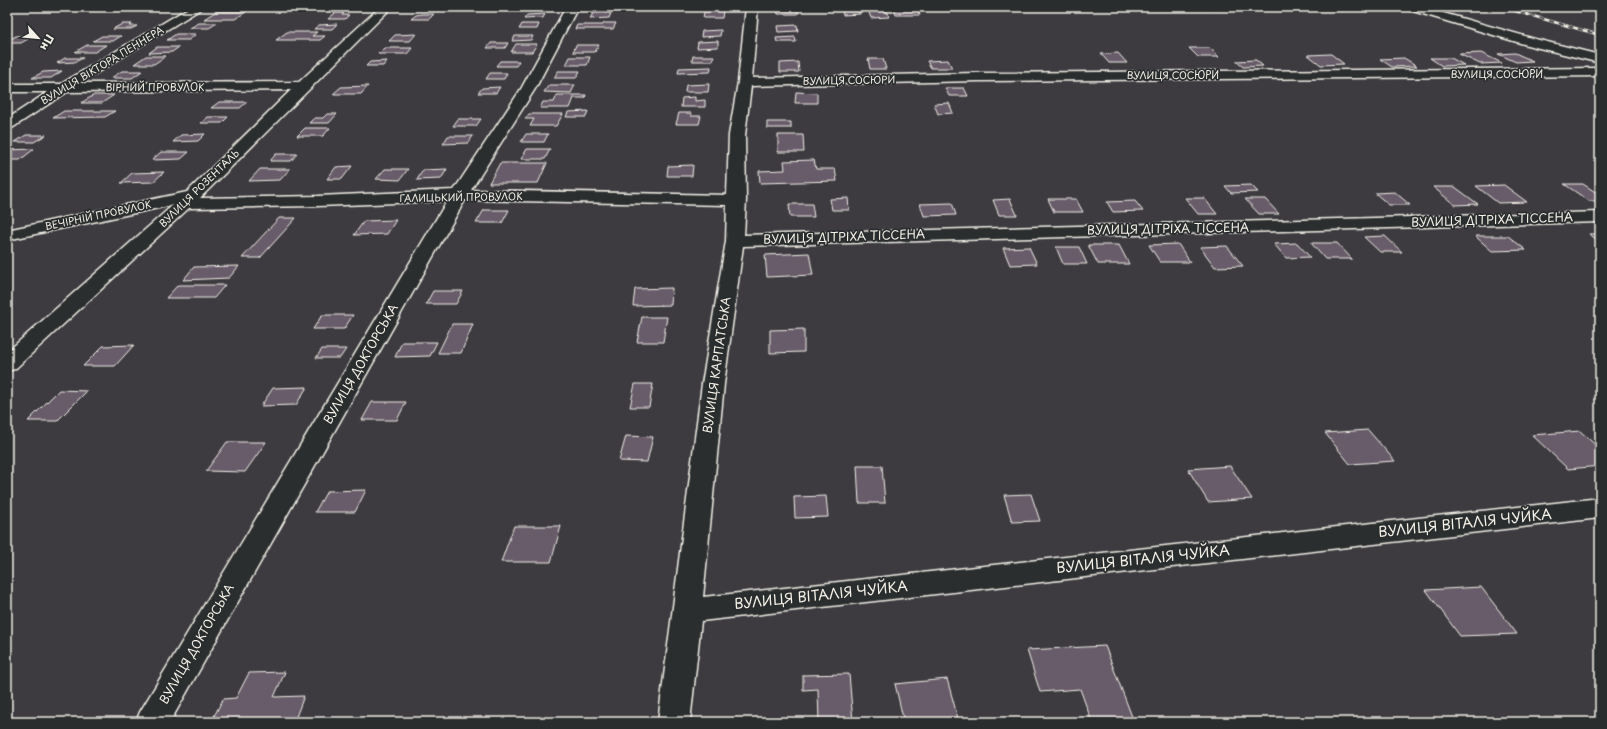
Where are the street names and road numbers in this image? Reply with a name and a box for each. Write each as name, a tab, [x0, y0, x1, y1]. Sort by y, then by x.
street label: ВУЛИЦЯ ВІКТОРА ПЕННЕРА	[37, 22, 166, 107]
street label: ВУЛИЦЯ СОСЮРИ	[1451, 66, 1543, 81]
street label: ВУЛИЦЯ СОСЮРИ	[1127, 67, 1219, 82]
street label: ВУЛИЦЯ СОСЮРИ	[803, 71, 895, 88]
street label: ВІРНИЙ ПРОВУЛОК	[106, 79, 205, 94]
street label: ВУЛИЦЯ РОЗЕНТАЛЬ	[155, 145, 242, 230]
street label: ГАЛИЦЬКИЙ ПРОВУЛОК	[399, 188, 523, 205]
street label: ВЕЧІРНІЙ ПРОВУЛОК	[43, 196, 153, 233]
street label: ВУЛИЦЯ ДІТРІХА ТІССЕНА	[1411, 207, 1573, 231]
street label: ВУЛИЦЯ ДІТРІХА ТІССЕНА	[1087, 218, 1249, 238]
street label: ВУЛИЦЯ ДІТРІХА ТІССЕНА	[763, 224, 925, 248]
street label: ВУЛИЦЯ КАРПАТСЬКА	[698, 295, 735, 434]
street label: ВУЛИЦЯ ДОКТОРСЬКА	[318, 300, 402, 427]
street label: ВУЛИЦЯ ВІТАЛІЯ ЧУЙКА	[1377, 503, 1553, 542]
street label: ВУЛИЦЯ ВІТАЛІЯ ЧУЙКА	[1055, 539, 1231, 578]
street label: ВУЛИЦЯ ВІТАЛІЯ ЧУЙКА	[733, 575, 909, 614]
street label: ВУЛИЦЯ ДОКТОРСЬКА	[154, 580, 238, 707]

